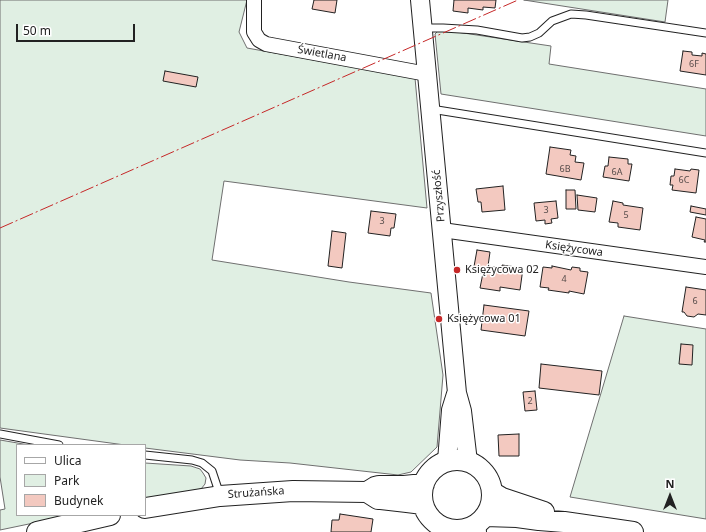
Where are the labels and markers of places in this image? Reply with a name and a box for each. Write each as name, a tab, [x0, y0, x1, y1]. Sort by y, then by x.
place label: Księżycowa 02	[465, 263, 539, 277]
marker: Księżycowa 02	[452, 265, 462, 275]
place label: Księżycowa 01	[447, 312, 521, 326]
marker: Księżycowa 01	[434, 314, 444, 324]

